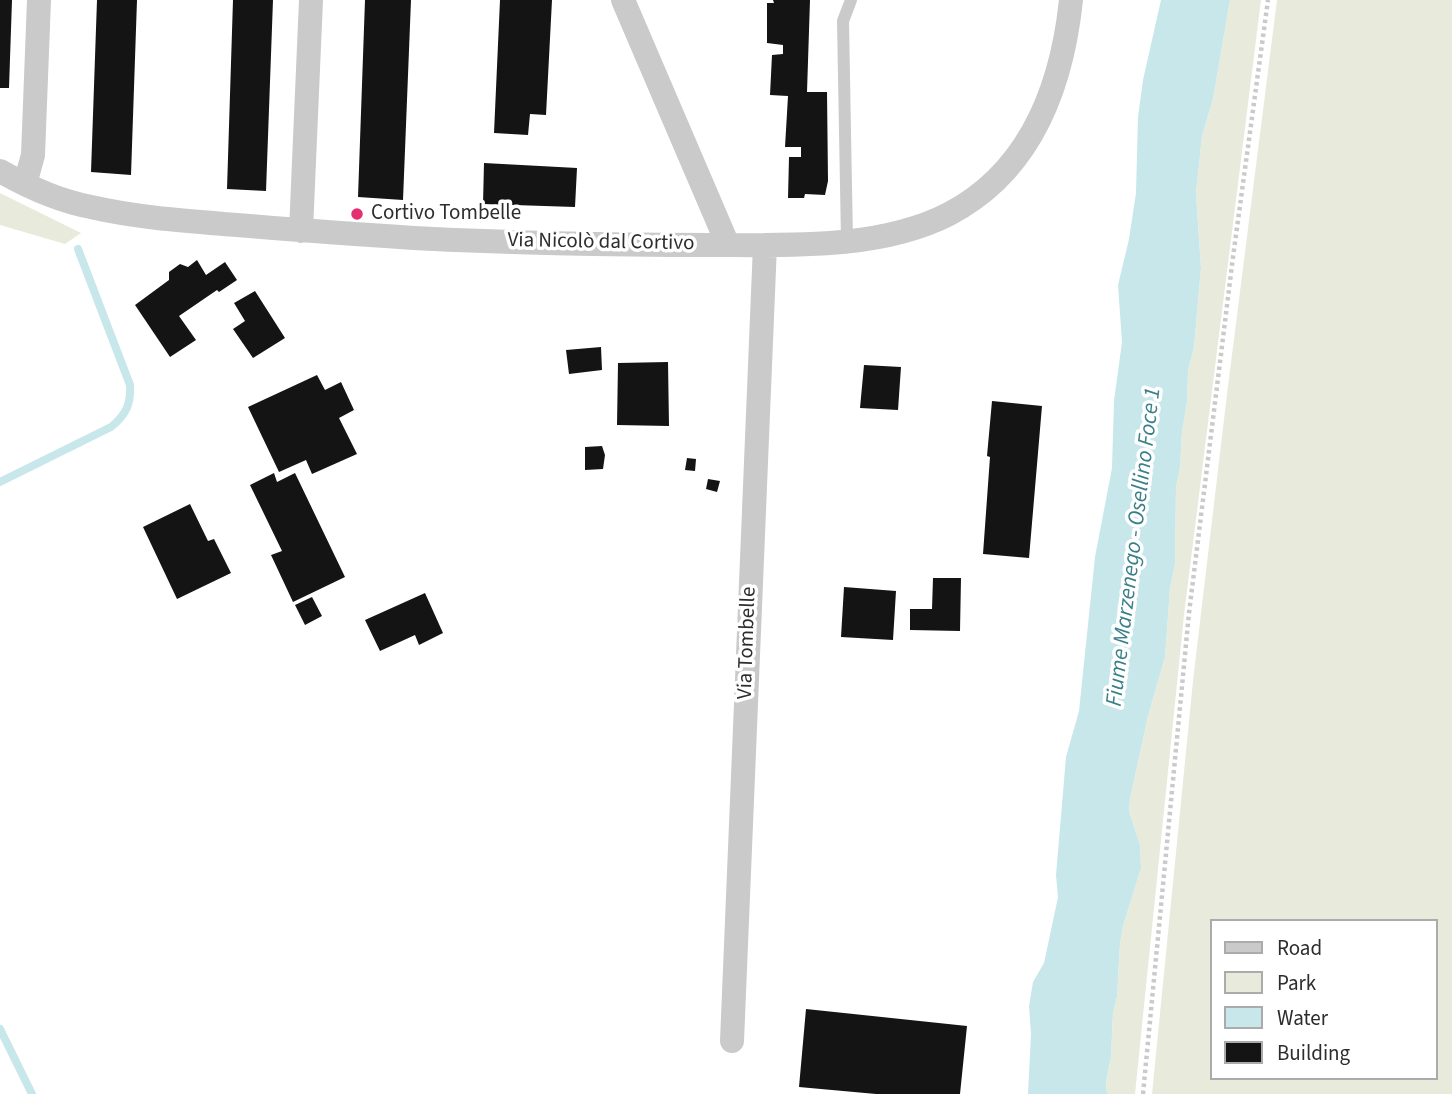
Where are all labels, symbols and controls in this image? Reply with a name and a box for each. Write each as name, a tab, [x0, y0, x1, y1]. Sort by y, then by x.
place label: Cortivo Tombelle	[371, 201, 521, 227]
marker: Cortivo Tombelle	[349, 206, 365, 222]
street label: Via Nicolò dal Cortivo	[507, 229, 695, 257]
water label: Fiume Marzenego - Osellino Foce 1	[1102, 386, 1168, 708]
street label: Via Tombelle	[733, 586, 763, 700]
legend	[1210, 919, 1438, 1080]
text: Road	[1277, 933, 1322, 963]
text: Park	[1277, 968, 1316, 998]
text: Water	[1277, 1003, 1328, 1033]
text: Building	[1277, 1038, 1350, 1068]

